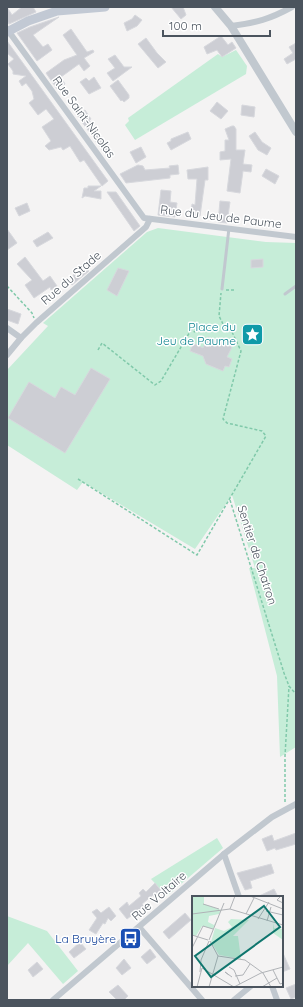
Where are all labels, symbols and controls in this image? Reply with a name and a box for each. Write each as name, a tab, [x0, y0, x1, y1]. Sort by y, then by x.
scale bar	[163, 12, 270, 38]
text: 100 m	[169, 18, 202, 33]
street label: Rue Saint-Nicolas	[50, 73, 119, 161]
street label: Rue du Jeu de Paume	[159, 202, 283, 231]
street label: Rue du Stade	[38, 247, 104, 308]
place label: Place du Jeu de Paume	[156, 319, 236, 348]
place icon: Place du Jeu de Paume	[239, 321, 265, 347]
street label: Sentier de Chatron	[234, 503, 281, 606]
street label: Rue Voltaire	[128, 868, 189, 923]
inset map	[192, 896, 283, 987]
bus stop icon: La Bruyère	[118, 926, 144, 952]
place label: La Bruyère	[55, 931, 116, 946]

